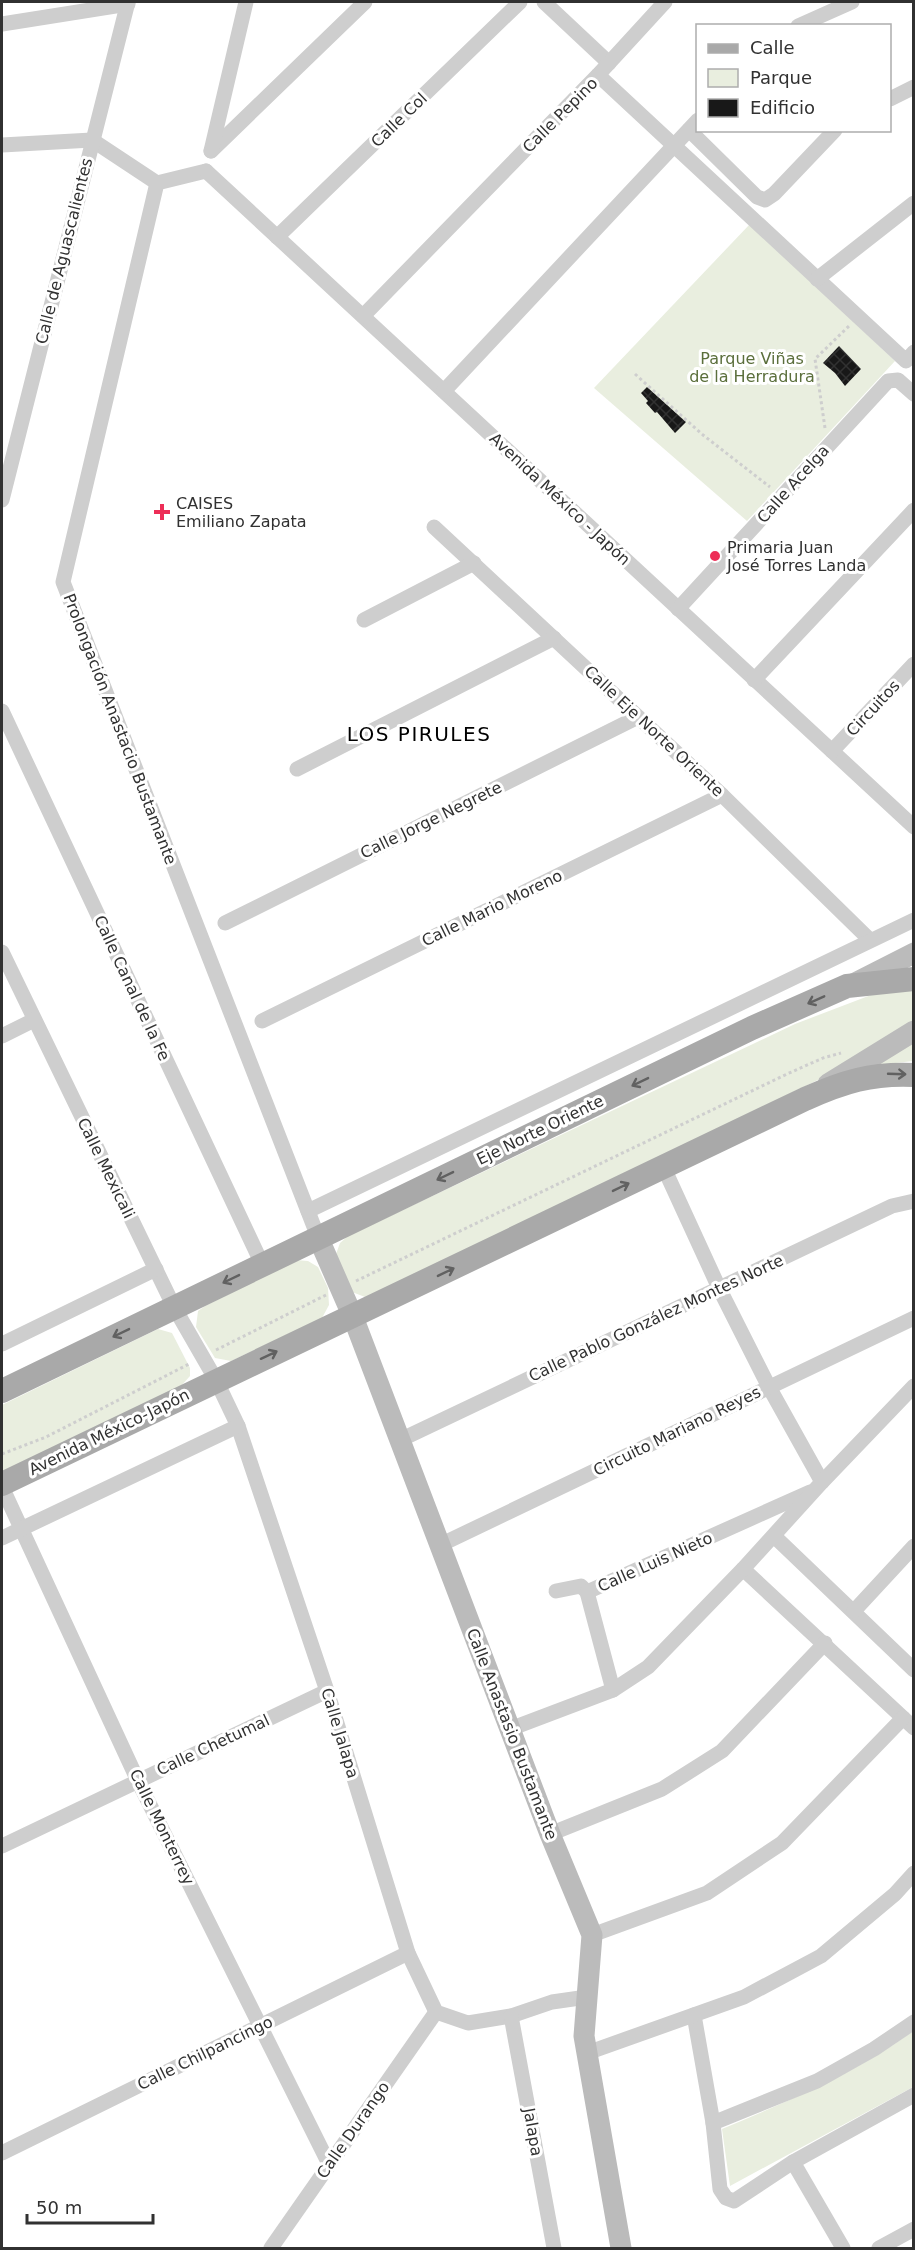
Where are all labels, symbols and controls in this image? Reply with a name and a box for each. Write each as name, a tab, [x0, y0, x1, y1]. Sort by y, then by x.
legend	[696, 24, 891, 132]
text: Calle	[750, 37, 795, 58]
text: Parque	[750, 67, 812, 88]
street label: Calle Pepino	[519, 74, 601, 156]
street label: Calle Col	[367, 89, 431, 151]
text: Edificio	[750, 97, 815, 118]
street label: Calle de Aguascalientes	[32, 156, 96, 346]
park label: Parque Viñas de la Herradura	[689, 349, 815, 386]
street label: Avenida México - Japón	[486, 429, 634, 569]
street label: Calle Acelga	[753, 441, 833, 527]
place label: CAISES Emiliano Zapata	[176, 494, 307, 531]
marker: CAISES Emiliano Zapata	[153, 503, 171, 521]
place label: Primaria Juan José Torres Landa	[726, 538, 866, 575]
marker: Primaria Juan José Torres Landa	[708, 549, 722, 563]
street label: Prolongación Anastacio Bustamante	[59, 591, 181, 867]
street label: Calle Eje Norte Oriente	[580, 661, 728, 801]
street label: Circuitos	[842, 676, 904, 740]
district label: LOS PIRULES	[347, 722, 491, 746]
street label: Calle Jorge Negrete	[357, 778, 505, 862]
street label: Calle Mario Moreno	[419, 866, 565, 950]
street label: Calle Canal de la Fe	[90, 912, 174, 1064]
one-way arrow	[808, 995, 826, 1006]
one-way arrow	[887, 1069, 907, 1080]
one-way arrow	[631, 1077, 649, 1089]
street label: Eje Norte Oriente	[473, 1091, 607, 1169]
street label: Calle Mexicali	[73, 1115, 139, 1221]
one-way arrow	[436, 1170, 454, 1182]
one-way arrow	[612, 1180, 630, 1192]
street label: Calle Pablo González Montes Norte	[526, 1250, 786, 1386]
one-way arrow	[436, 1265, 454, 1277]
one-way arrow	[223, 1274, 241, 1285]
one-way arrow	[113, 1327, 131, 1339]
one-way arrow	[260, 1349, 278, 1361]
street label: Circuito Mariano Reyes	[590, 1382, 764, 1480]
street label: Avenida México-Japón	[26, 1385, 192, 1479]
street label: Calle Luis Nieto	[595, 1528, 715, 1596]
street label: Calle Anastasio Bustamante	[463, 1626, 561, 1842]
street label: Calle Jalapa	[317, 1686, 363, 1780]
street label: Calle Chetumal	[154, 1711, 272, 1779]
street label: Calle Monterrey	[126, 1766, 198, 1888]
street label: Calle Chilpancingo	[134, 2012, 276, 2094]
street label: Calle Durango	[313, 2078, 393, 2182]
street label: Jalapa	[519, 2105, 547, 2158]
scale bar	[27, 2187, 153, 2225]
text: 50 m	[36, 2197, 82, 2218]

